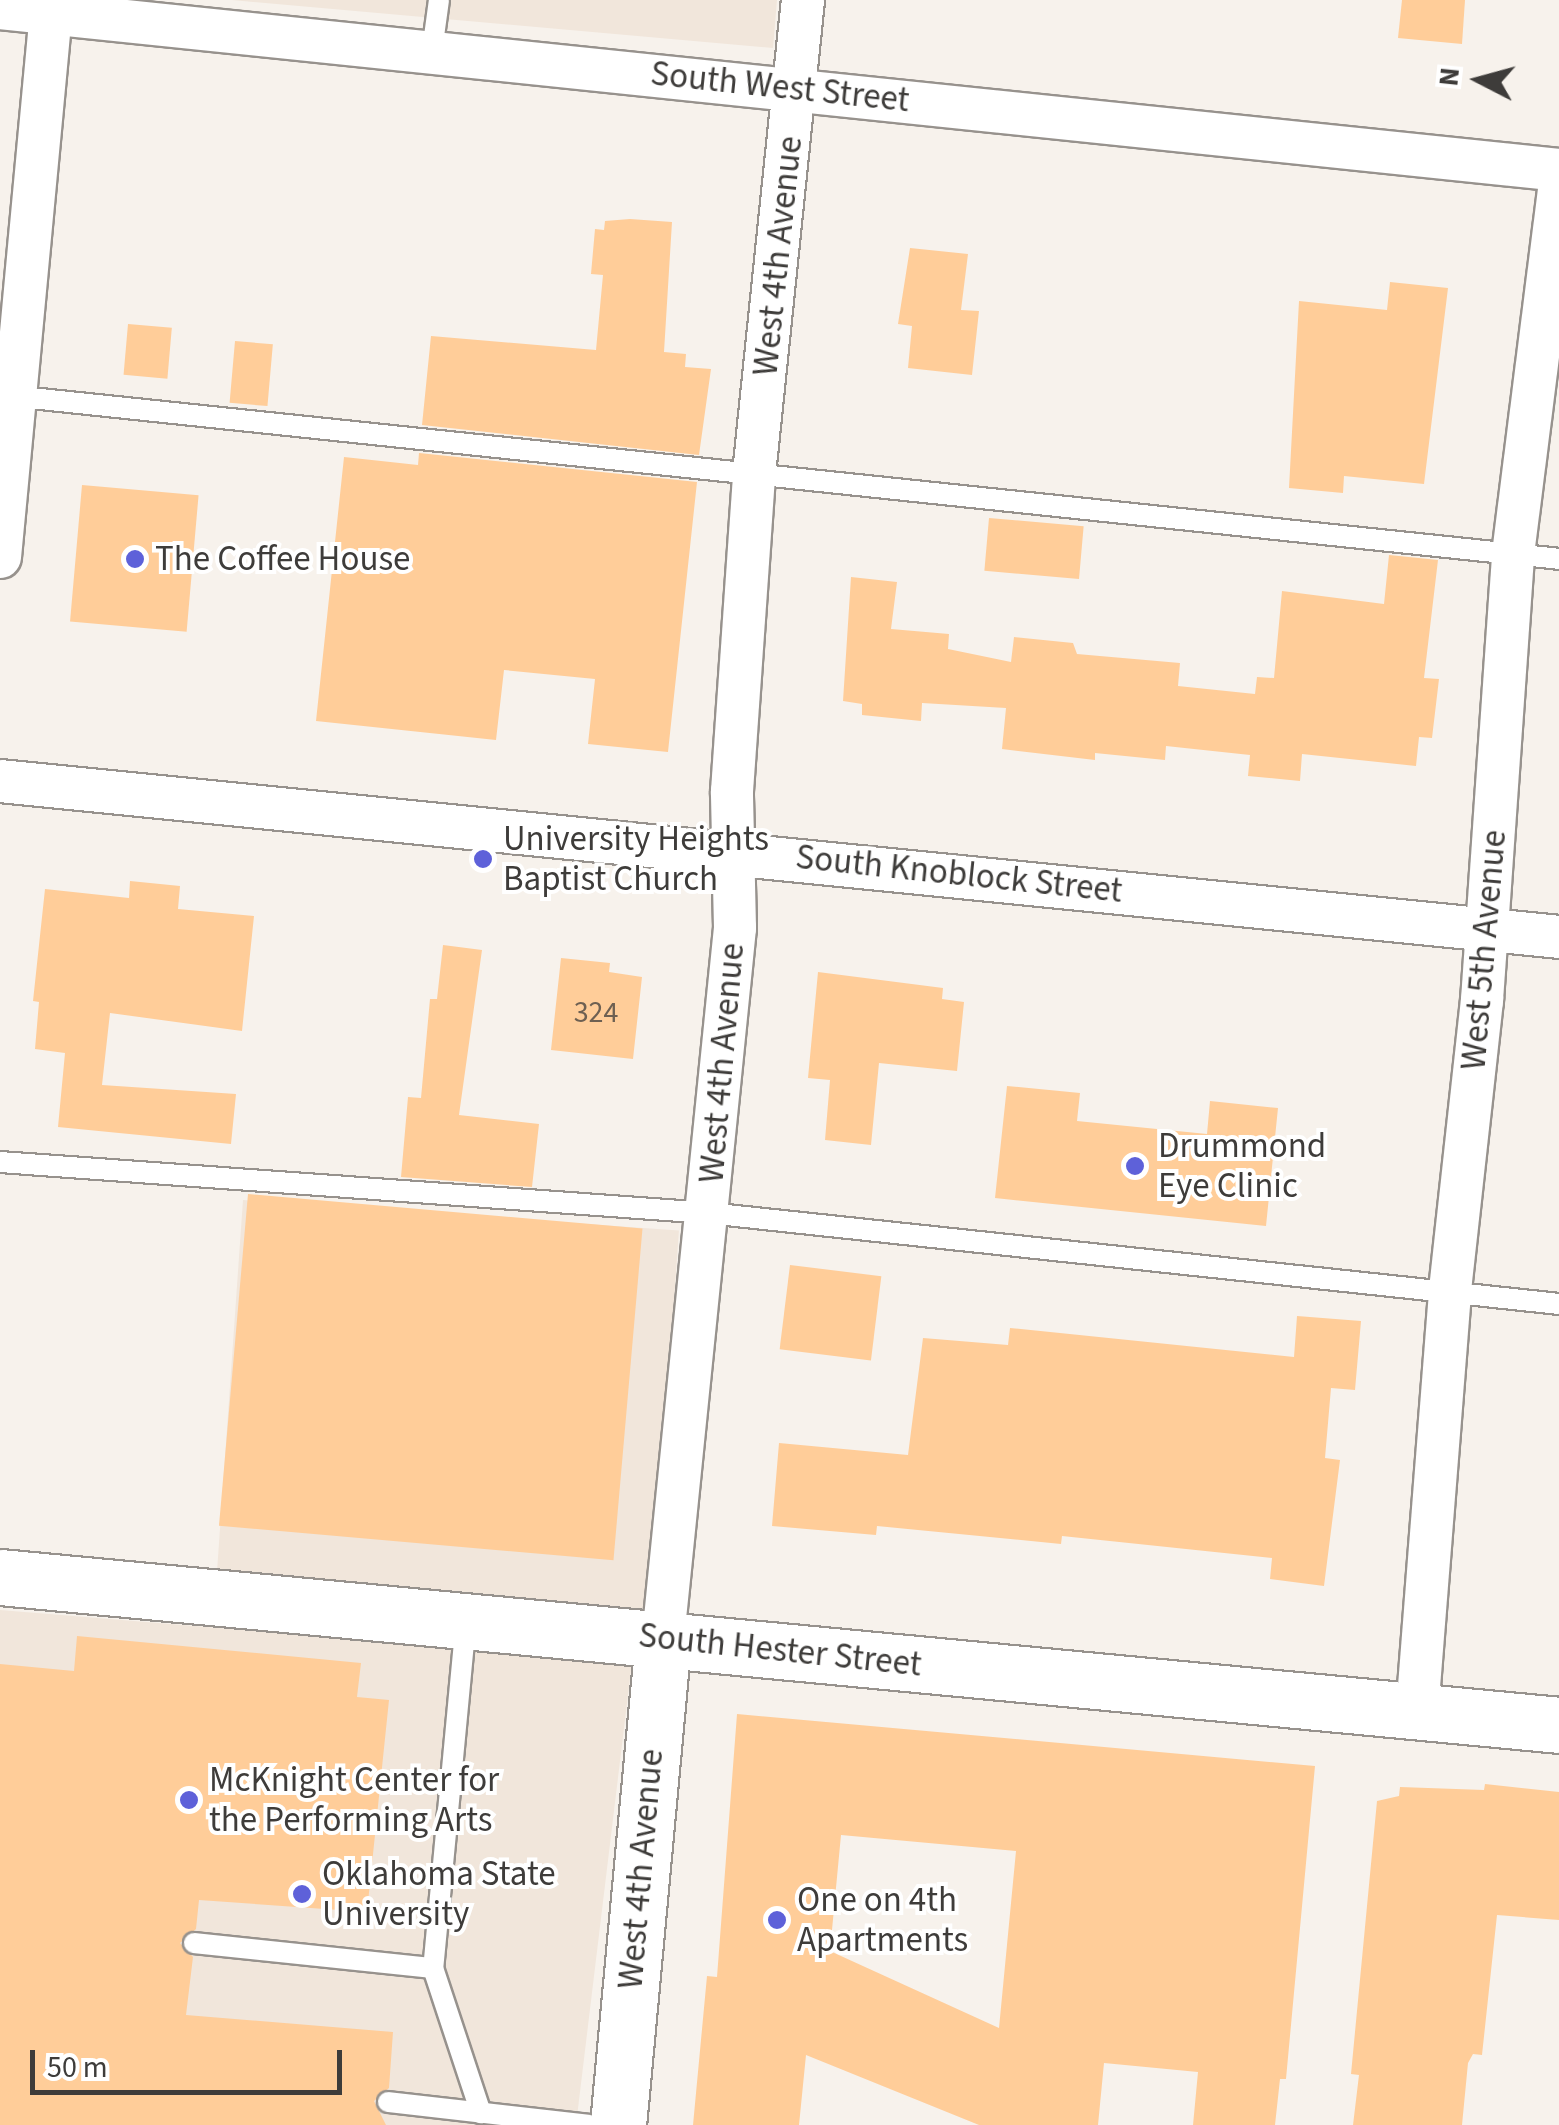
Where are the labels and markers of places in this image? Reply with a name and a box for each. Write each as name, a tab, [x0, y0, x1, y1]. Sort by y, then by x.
place label: The Coffee House	[155, 538, 410, 580]
marker: The Coffee House	[124, 548, 146, 570]
place label: University Heights Baptist Church	[503, 818, 769, 900]
marker: University Heights Baptist Church	[472, 848, 494, 870]
place label: Drummond Eye Clinic	[1158, 1125, 1326, 1207]
marker: Drummond Eye Clinic	[1122, 1153, 1148, 1179]
place label: McKnight Center for the Performing Arts	[209, 1759, 499, 1841]
marker: McKnight Center for the Performing Arts	[178, 1789, 200, 1811]
place label: Oklahoma State University	[322, 1853, 556, 1935]
place label: One on 4th Apartments	[797, 1879, 968, 1961]
marker: Oklahoma State University	[291, 1883, 313, 1905]
marker: One on 4th Apartments	[766, 1909, 788, 1931]

